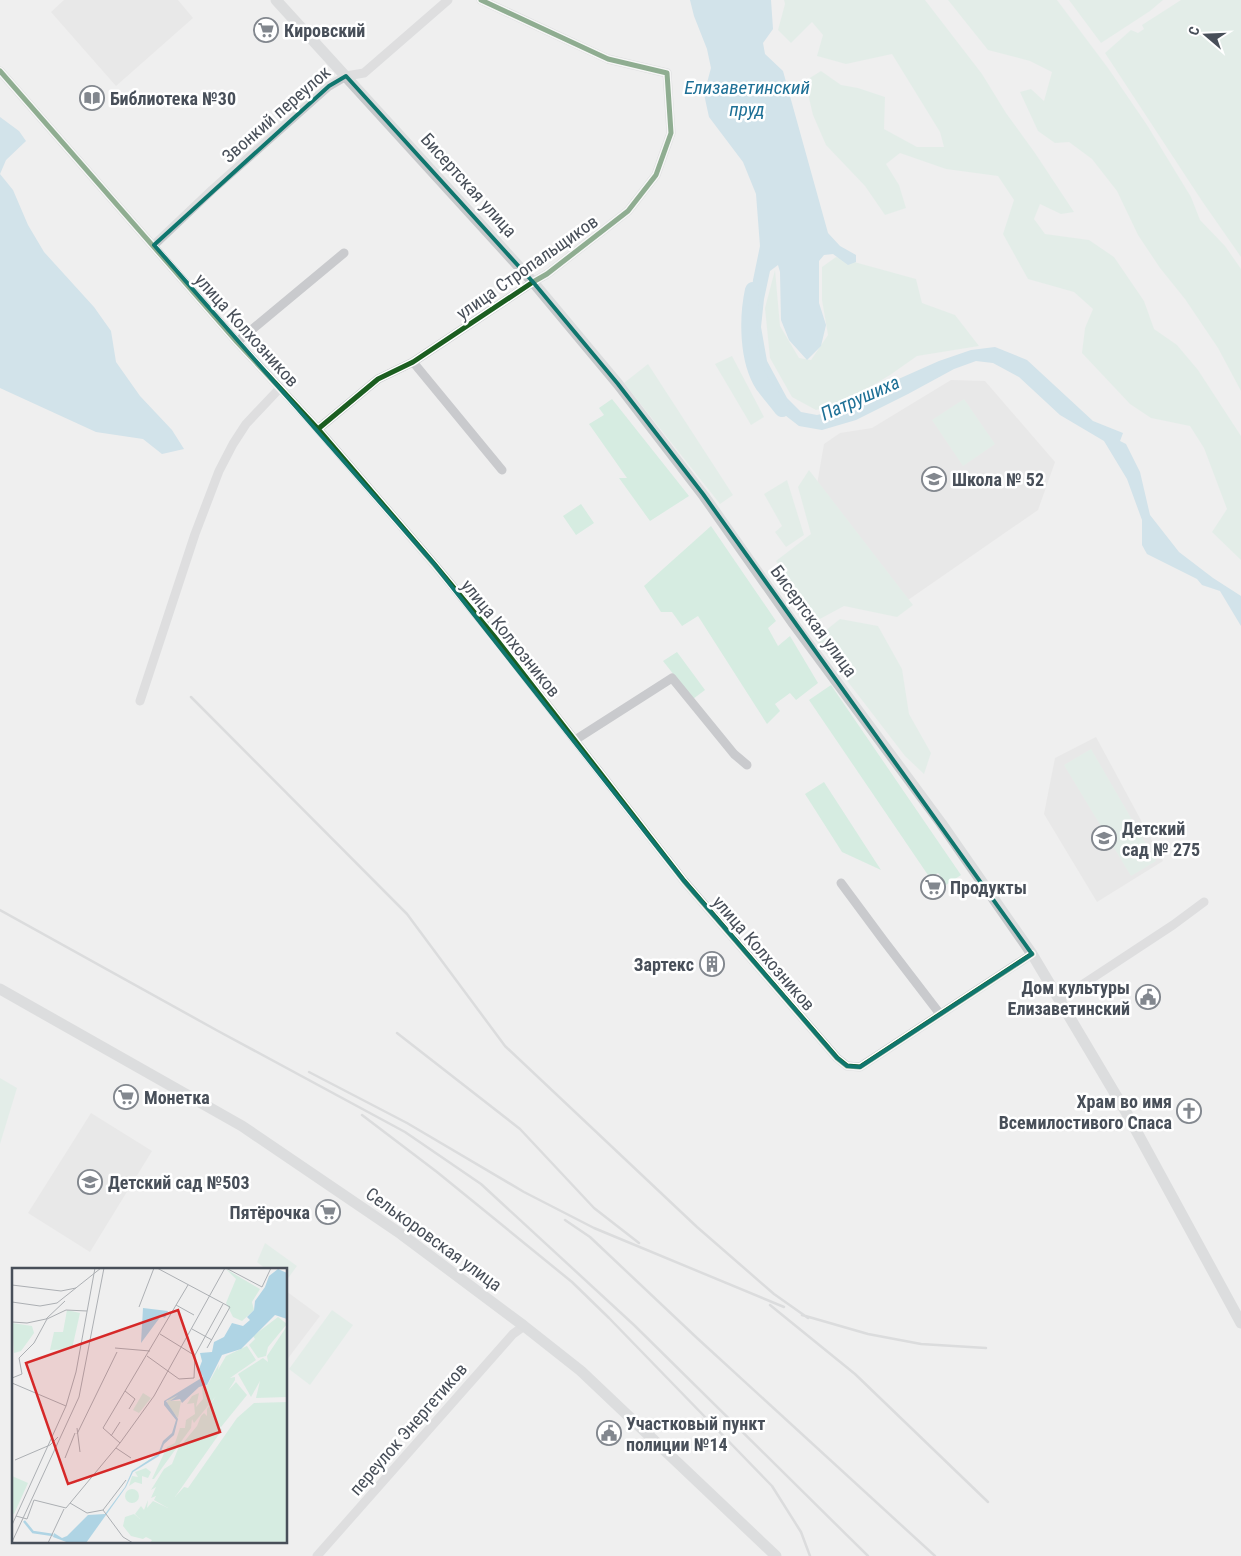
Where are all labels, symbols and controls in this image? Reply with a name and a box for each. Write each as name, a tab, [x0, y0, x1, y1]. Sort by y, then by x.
north arrow	[1181, 10, 1231, 60]
supermarket icon: Кировский	[253, 17, 279, 43]
place label: Кировский	[284, 20, 365, 41]
text: С	[1185, 24, 1203, 37]
street label: Звонкий переулок	[218, 61, 335, 167]
water label: Елизаветинский пруд	[684, 76, 810, 121]
library icon: Библиотека №30	[79, 85, 105, 111]
place label: Библиотека №30	[110, 88, 236, 109]
street label: Бисертская улица	[417, 129, 521, 241]
street label: улица Стропальщиков	[452, 210, 602, 324]
street label: улица Колхозников	[191, 269, 303, 391]
water label: Патрушиха	[817, 370, 903, 426]
school or university icon: Школа № 52	[921, 466, 947, 492]
place label: Школа № 52	[952, 469, 1044, 490]
street label: Бисертская улица	[766, 561, 862, 681]
street label: улица Колхозников	[457, 575, 565, 701]
place label: Детский сад № 275	[1122, 818, 1200, 860]
school or university icon: Детский сад № 275	[1091, 825, 1117, 851]
supermarket icon: Продукты	[920, 874, 946, 900]
place label: Продукты	[950, 877, 1027, 898]
street label: улица Колхозников	[708, 891, 820, 1015]
building icon: Зартекс	[699, 951, 725, 977]
place label: Зартекс	[634, 954, 694, 975]
place label: Дом культуры Елизаветинский	[1008, 977, 1130, 1019]
public building icon: Дом культуры Елизаветинский	[1135, 984, 1161, 1010]
supermarket icon: Монетка	[113, 1084, 139, 1110]
place label: Монетка	[144, 1087, 210, 1108]
place label: Храм во имя Всемилостивого Спаса	[999, 1091, 1172, 1133]
church icon: Храм во имя Всемилостивого Спаса	[1176, 1098, 1202, 1124]
school or university icon: Детский сад №503	[77, 1169, 103, 1195]
place label: Детский сад №503	[108, 1172, 249, 1193]
street label: Селькоровская улица	[362, 1183, 506, 1295]
supermarket icon: Пятёрочка	[315, 1199, 341, 1225]
place label: Пятёрочка	[230, 1202, 310, 1223]
inset map	[12, 1268, 288, 1544]
street label: переулок Энергетиков	[345, 1359, 471, 1499]
place label: Участковый пункт полиции №14	[626, 1413, 766, 1455]
public building icon: Участковый пункт полиции №14	[596, 1420, 622, 1446]

